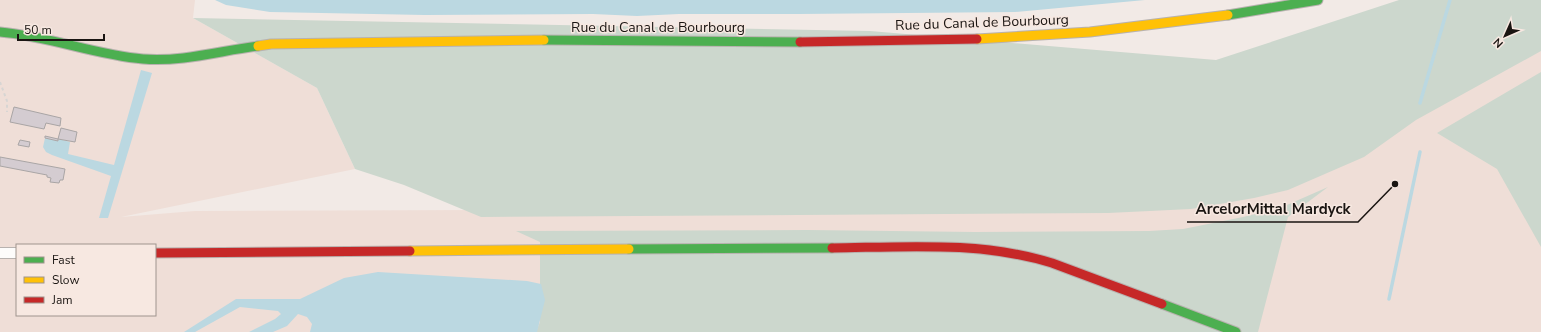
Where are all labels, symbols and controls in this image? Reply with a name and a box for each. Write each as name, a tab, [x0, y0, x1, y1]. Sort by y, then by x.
street label: Rue du Canal de Bourbourg	[895, 10, 1069, 35]
scale bar	[18, 16, 104, 42]
north arrow	[1485, 16, 1525, 56]
street label: Rue du Canal de Bourbourg	[571, 18, 745, 37]
text: 50 m	[24, 22, 52, 38]
text: N	[1490, 35, 1506, 51]
callout: ArcelorMittal Mardyck	[1187, 195, 1358, 222]
text: ArcelorMittal Mardyck	[1195, 199, 1351, 219]
legend	[16, 244, 156, 316]
text: Fast	[52, 252, 75, 268]
text: Slow	[52, 272, 80, 288]
text: Jam	[51, 292, 73, 308]

